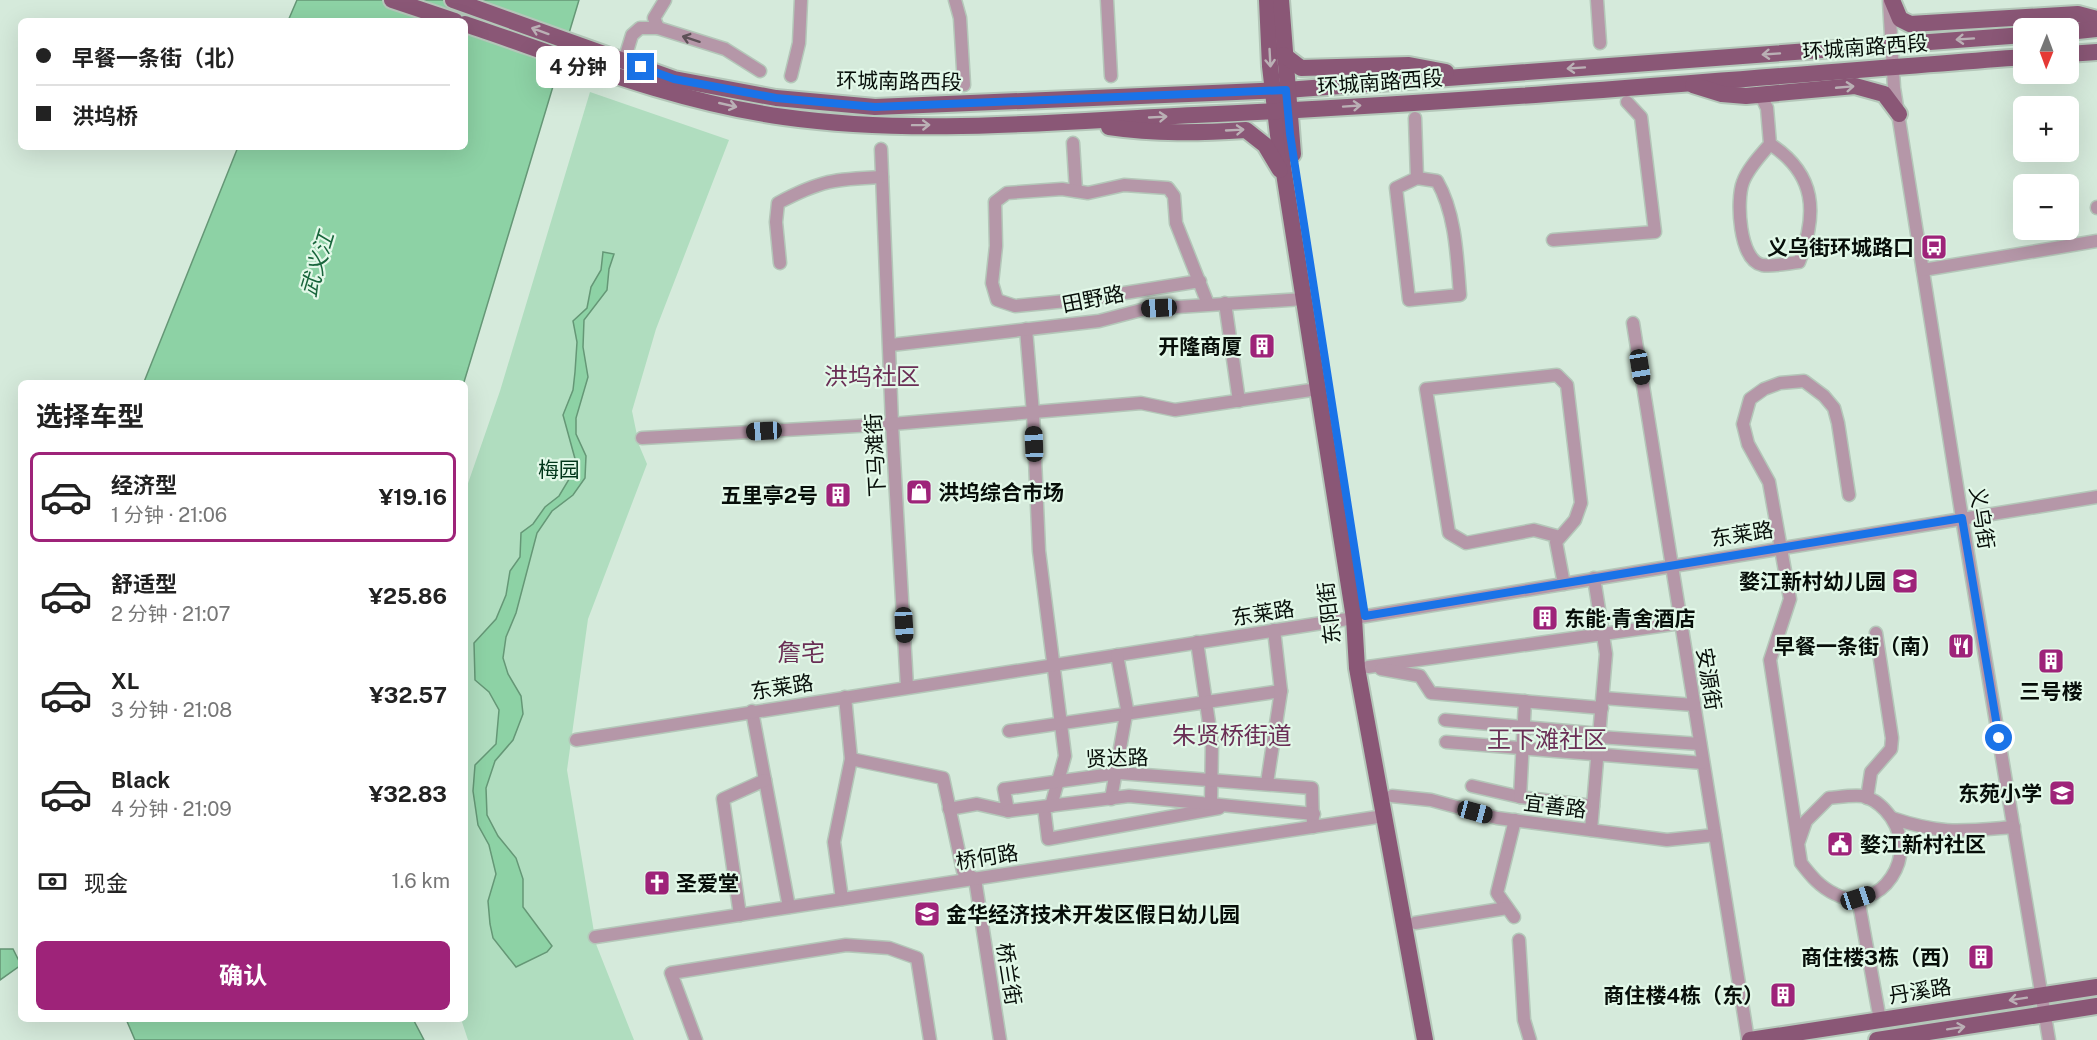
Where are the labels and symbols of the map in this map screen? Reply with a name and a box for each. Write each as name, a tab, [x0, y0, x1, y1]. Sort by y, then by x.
north arrow	[2013, 18, 2079, 84]
one-way arrow	[531, 24, 550, 35]
street label: 环城南路西段	[1801, 30, 1929, 64]
one-way arrow	[682, 33, 701, 44]
one-way arrow	[1956, 34, 1976, 45]
callout: 4 分钟	[536, 46, 620, 88]
one-way arrow	[1264, 48, 1275, 68]
one-way arrow	[1761, 49, 1781, 60]
route end	[627, 53, 654, 80]
one-way arrow	[1567, 63, 1587, 74]
street label: 环城南路西段	[1316, 65, 1444, 99]
street label: 环城南路西段	[836, 67, 962, 95]
one-way arrow	[1835, 81, 1855, 92]
one-way arrow	[717, 100, 737, 111]
one-way arrow	[1342, 101, 1362, 112]
one-way arrow	[1147, 111, 1167, 122]
one-way arrow	[910, 119, 930, 131]
one-way arrow	[1225, 125, 1245, 136]
water label: 武义江	[295, 227, 340, 299]
bus stop icon: 义乌街环城路口	[1919, 232, 1949, 262]
place label: 义乌街环城路口	[1767, 235, 1914, 260]
street label: 田野路	[1060, 281, 1126, 317]
car	[1141, 298, 1177, 318]
building icon: 开隆商厦	[1247, 331, 1277, 361]
place label: 开隆商厦	[1158, 334, 1242, 359]
car	[1628, 348, 1652, 386]
district label: 洪坞社区	[824, 362, 920, 390]
street label: 下马滩街	[860, 412, 890, 498]
car	[746, 421, 782, 441]
car	[1024, 426, 1044, 462]
park label: 梅园	[538, 457, 580, 482]
shop icon: 洪坞综合市场	[904, 477, 934, 507]
building icon: 五里亭2号	[823, 480, 853, 510]
place label: 洪坞综合市场	[938, 480, 1064, 505]
place label: 五里亭2号	[721, 483, 818, 508]
street label: 义乌街	[1965, 485, 1999, 551]
street label: 东莱路	[1709, 517, 1775, 551]
school or university icon: 婺江新村幼儿园	[1890, 566, 1920, 596]
place label: 婺江新村幼儿园	[1739, 569, 1886, 594]
street label: 东阳街	[1313, 580, 1345, 646]
street label: 东莱路	[1230, 596, 1296, 630]
building icon: 东能·青舍酒店	[1530, 603, 1560, 633]
place label: 东能·青舍酒店	[1564, 606, 1695, 631]
car	[894, 607, 914, 643]
restaurant icon: 早餐一条街（南）	[1946, 631, 1976, 661]
place label: 早餐一条街（南）	[1774, 634, 1942, 659]
district label: 詹宅	[777, 638, 825, 666]
street label: 安源街	[1692, 646, 1726, 712]
building icon: 三号楼	[2036, 646, 2066, 676]
street label: 东莱路	[749, 670, 815, 704]
place label: 三号楼	[2020, 679, 2083, 704]
district label: 朱贤桥街道	[1172, 721, 1292, 749]
route start	[1985, 724, 2012, 751]
district label: 王下滩社区	[1487, 725, 1607, 753]
street label: 贤达路	[1085, 744, 1149, 772]
school or university icon: 东苑小学	[2047, 778, 2077, 808]
place label: 东苑小学	[1958, 781, 2042, 806]
street label: 宜善路	[1522, 790, 1588, 822]
car	[1455, 799, 1495, 825]
public building icon: 婺江新村社区	[1825, 829, 1855, 859]
place label: 婺江新村社区	[1860, 832, 1986, 857]
street label: 桥何路	[954, 840, 1020, 874]
church icon: 圣爱堂	[642, 868, 672, 898]
place label: 圣爱堂	[676, 871, 739, 896]
car	[1838, 884, 1878, 912]
school or university icon: 金华经济技术开发区假日幼儿园	[912, 899, 942, 929]
place label: 金华经济技术开发区假日幼儿园	[946, 902, 1240, 927]
street label: 桥兰街	[992, 941, 1026, 1007]
building icon: 商住楼3栋（西）	[1966, 942, 1996, 972]
place label: 商住楼3栋（西）	[1801, 945, 1962, 970]
street label: 丹溪路	[1887, 974, 1953, 1008]
building icon: 商住楼4栋（东）	[1768, 980, 1798, 1010]
place label: 商住楼4栋（东）	[1603, 983, 1764, 1008]
one-way arrow	[2009, 993, 2029, 1004]
one-way arrow	[1946, 1022, 1965, 1033]

